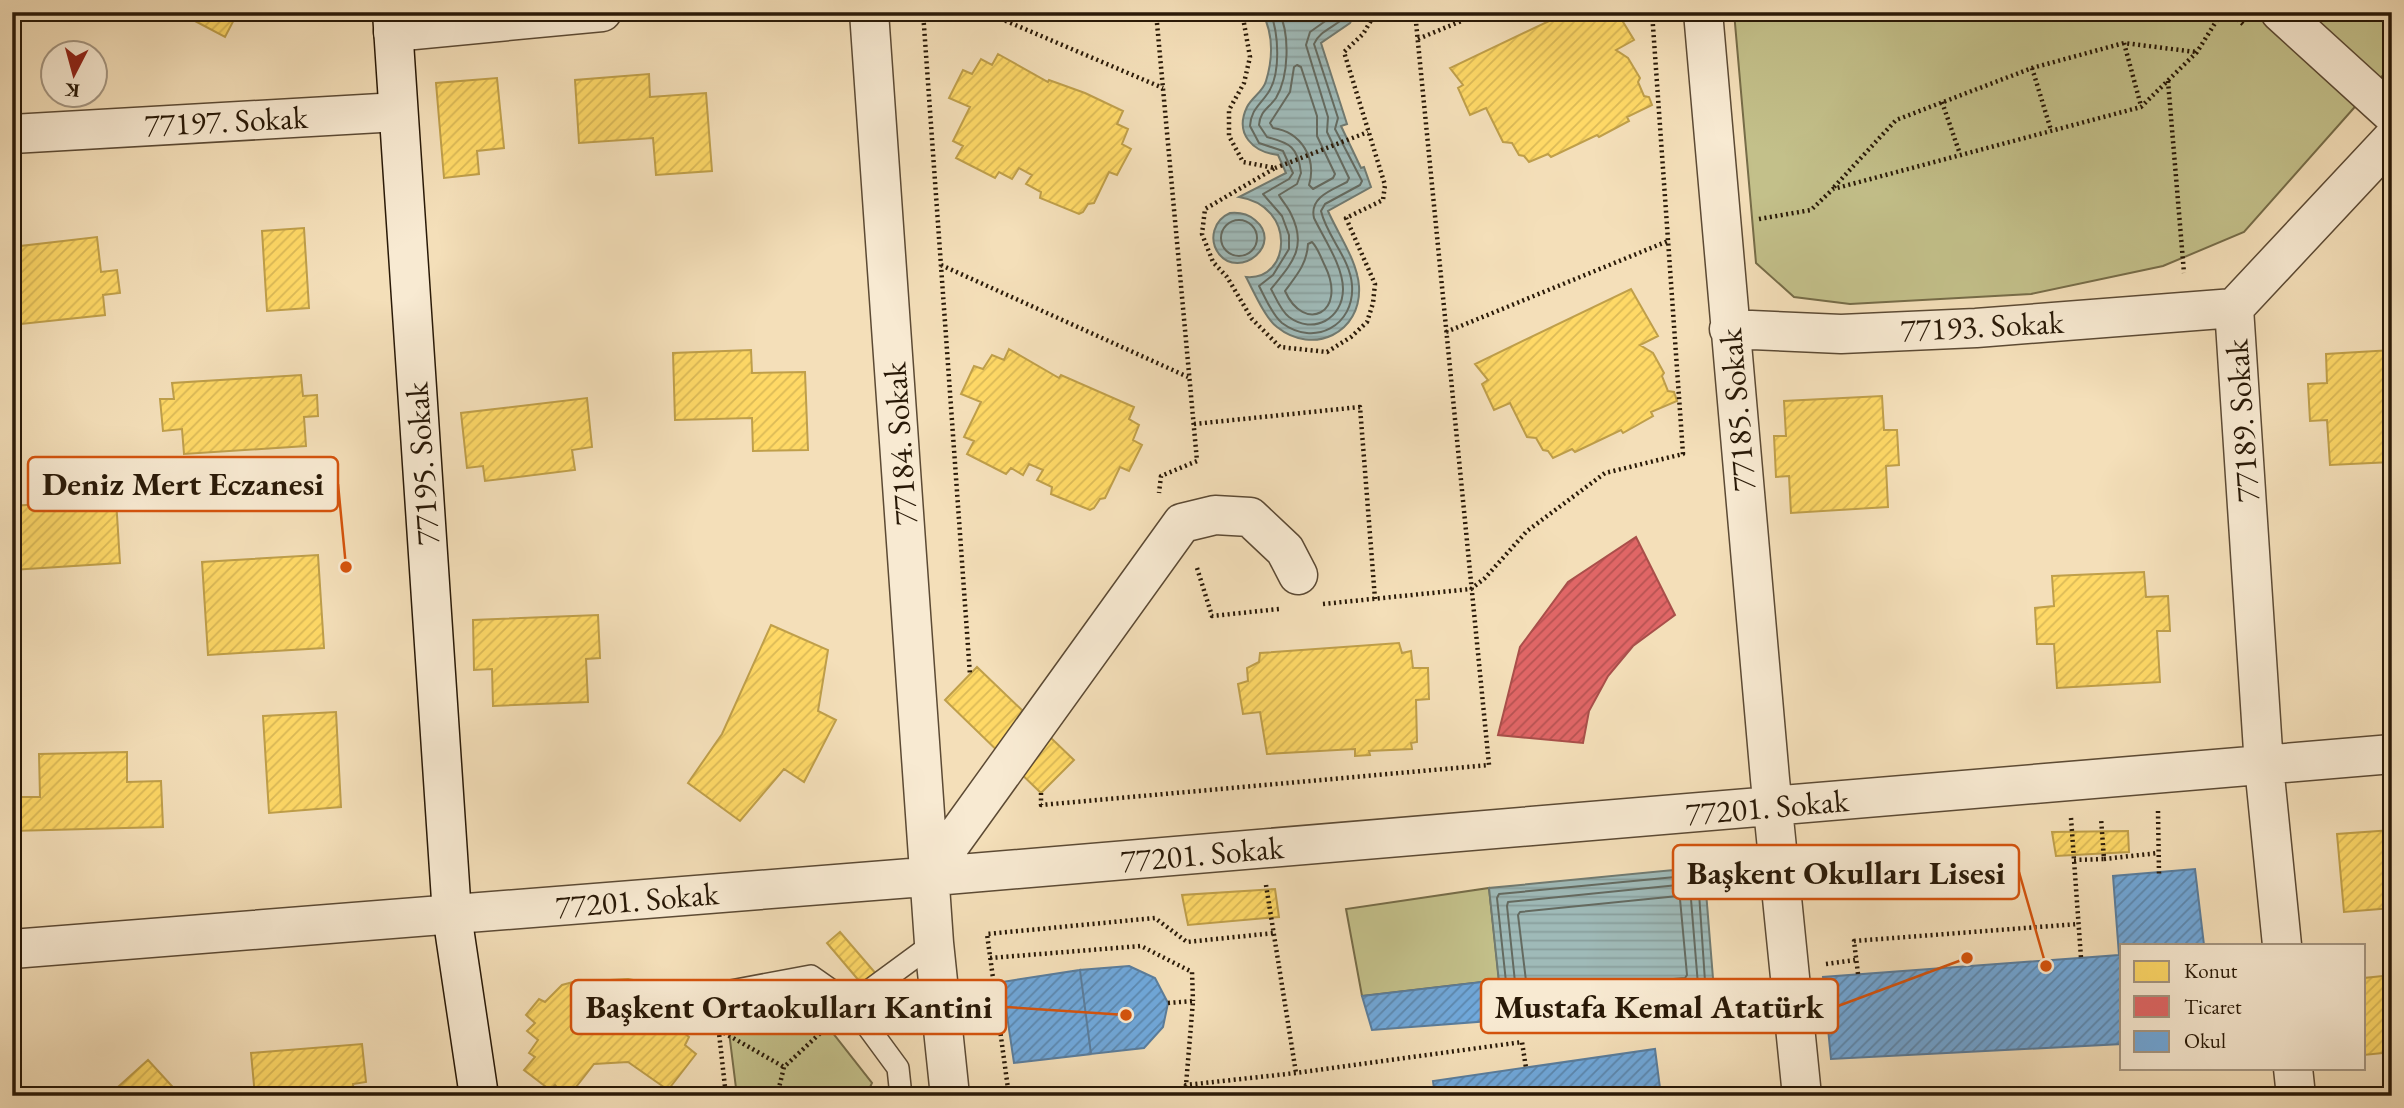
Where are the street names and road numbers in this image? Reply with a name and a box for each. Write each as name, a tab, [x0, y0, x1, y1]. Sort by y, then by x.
street label: 77197. Sokak	[143, 96, 310, 146]
street label: 77193. Sokak	[1899, 301, 2066, 351]
street label: 77185. Sokak	[1709, 326, 1765, 493]
street label: 77189. Sokak	[2215, 337, 2269, 504]
street label: 77184. Sokak	[873, 360, 927, 527]
street label: 77195. Sokak	[395, 380, 449, 547]
street label: 77201. Sokak	[1684, 779, 1851, 835]
street label: 77201. Sokak	[1119, 826, 1286, 882]
street label: 77201. Sokak	[554, 872, 721, 928]

